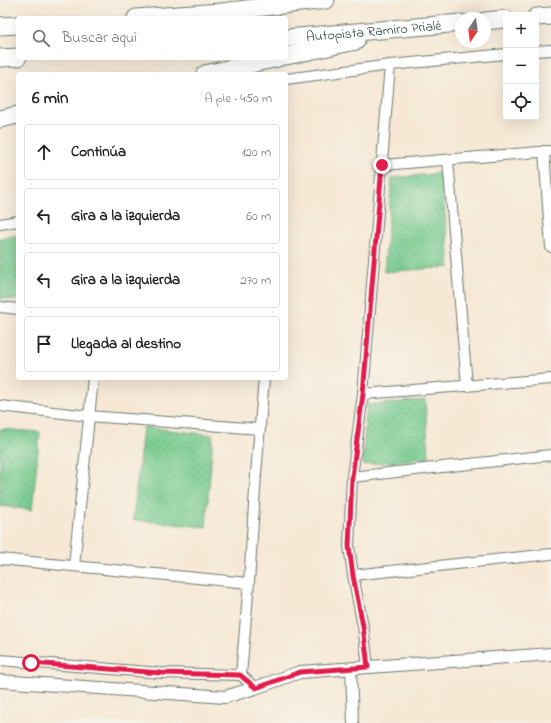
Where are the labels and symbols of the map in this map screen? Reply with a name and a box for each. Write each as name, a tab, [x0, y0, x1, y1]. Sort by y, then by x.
north arrow	[455, 12, 491, 48]
street label: Autopista Ramiro Prialé	[305, 16, 443, 48]
route end	[373, 156, 391, 174]
route start	[22, 654, 40, 672]

